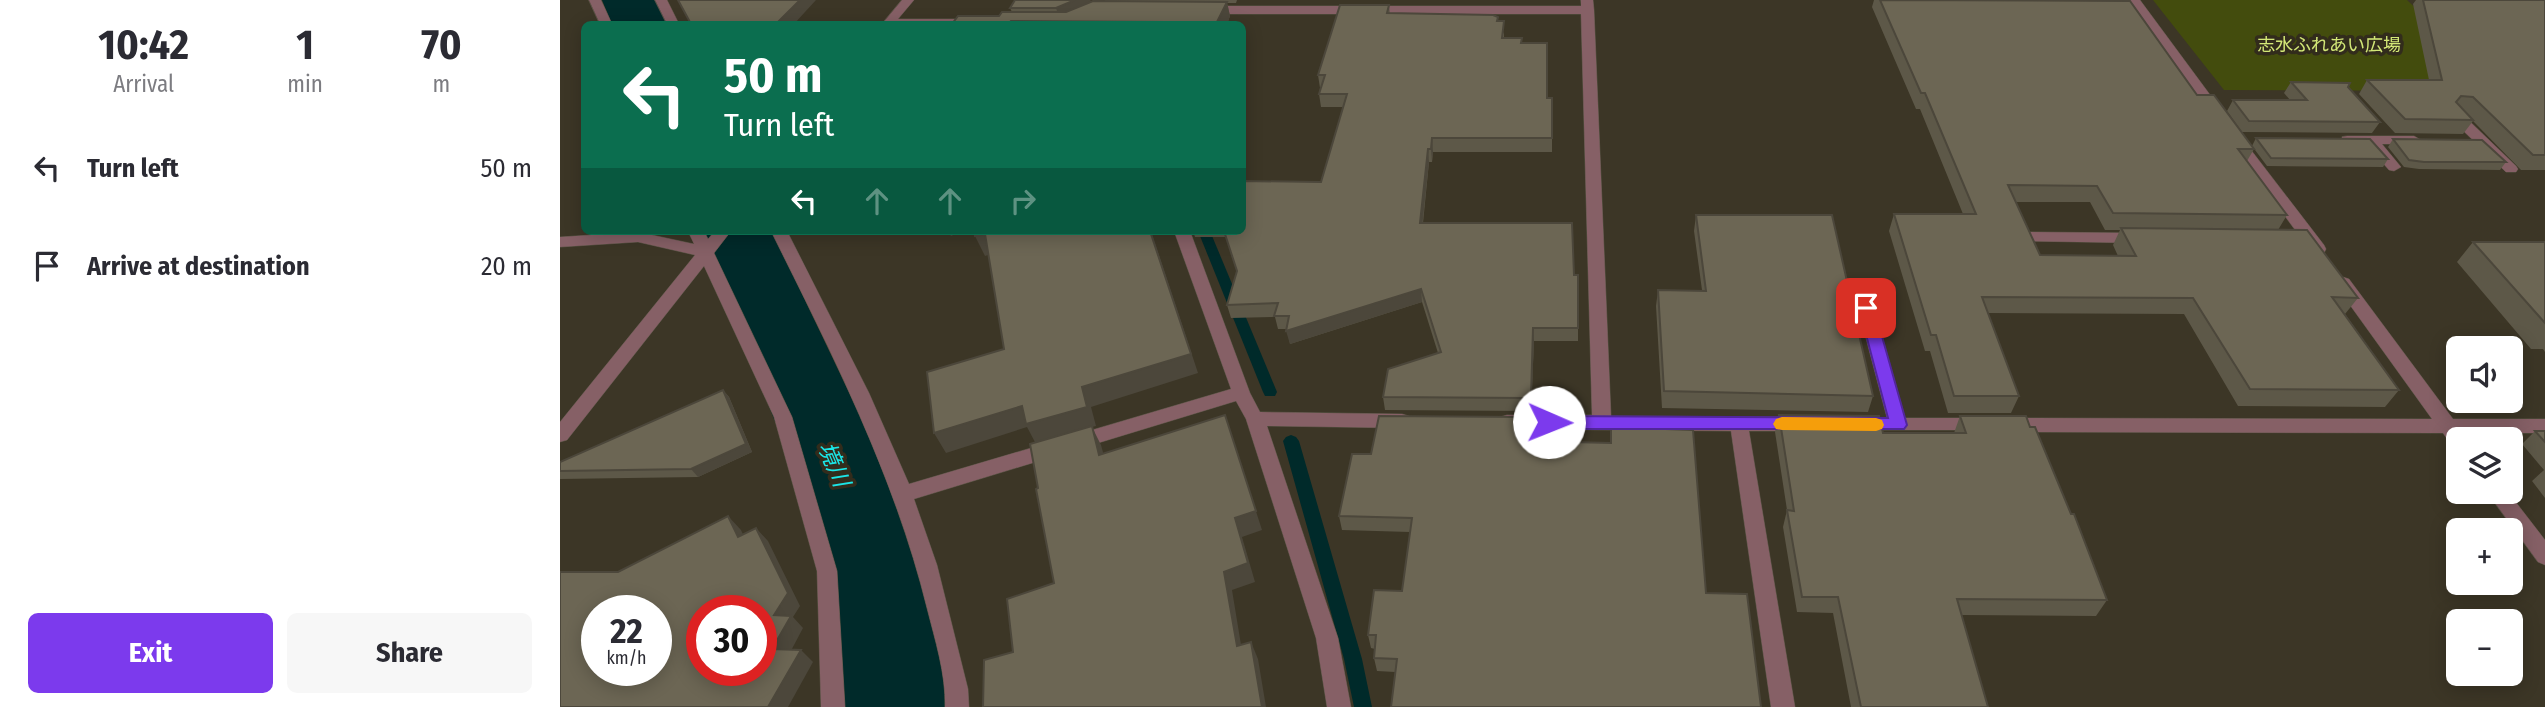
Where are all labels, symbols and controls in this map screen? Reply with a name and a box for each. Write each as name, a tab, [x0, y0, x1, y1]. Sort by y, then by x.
text: 10:42	[98, 20, 189, 70]
text: 1	[296, 20, 314, 70]
text: 70	[421, 20, 462, 70]
park label: 志水ふれあい広場	[2257, 34, 2401, 56]
text: 50 m	[724, 46, 822, 105]
icon: left	[609, 49, 700, 140]
text: Arrival	[113, 70, 174, 98]
text: min	[287, 70, 323, 98]
text: m	[433, 70, 450, 98]
text: Turn left	[724, 106, 834, 144]
icon: left	[28, 149, 66, 187]
text: Turn left	[87, 153, 179, 184]
text: 50 m	[480, 153, 532, 184]
icon: left	[785, 182, 823, 220]
icon: ahead	[858, 182, 896, 220]
icon: ahead	[931, 182, 969, 220]
icon: right	[1004, 182, 1042, 220]
icon: arrive	[28, 247, 66, 285]
text: Arrive at destination	[87, 251, 310, 282]
text: 20 m	[481, 251, 532, 282]
pin	[1836, 278, 1896, 338]
icon: arrive	[1847, 289, 1885, 327]
map controls	[2446, 336, 2523, 686]
button: sound	[2446, 336, 2523, 413]
position arrow	[1512, 385, 1586, 459]
button: layers	[2446, 427, 2523, 504]
water label: 境川	[812, 437, 857, 493]
button: +	[2446, 518, 2523, 595]
speed limit sign: 30	[686, 595, 777, 686]
button: −	[2446, 609, 2523, 686]
text: 22	[610, 610, 643, 652]
button: Exit	[28, 613, 273, 693]
button: Share	[287, 613, 532, 693]
text: km/h	[606, 647, 647, 669]

